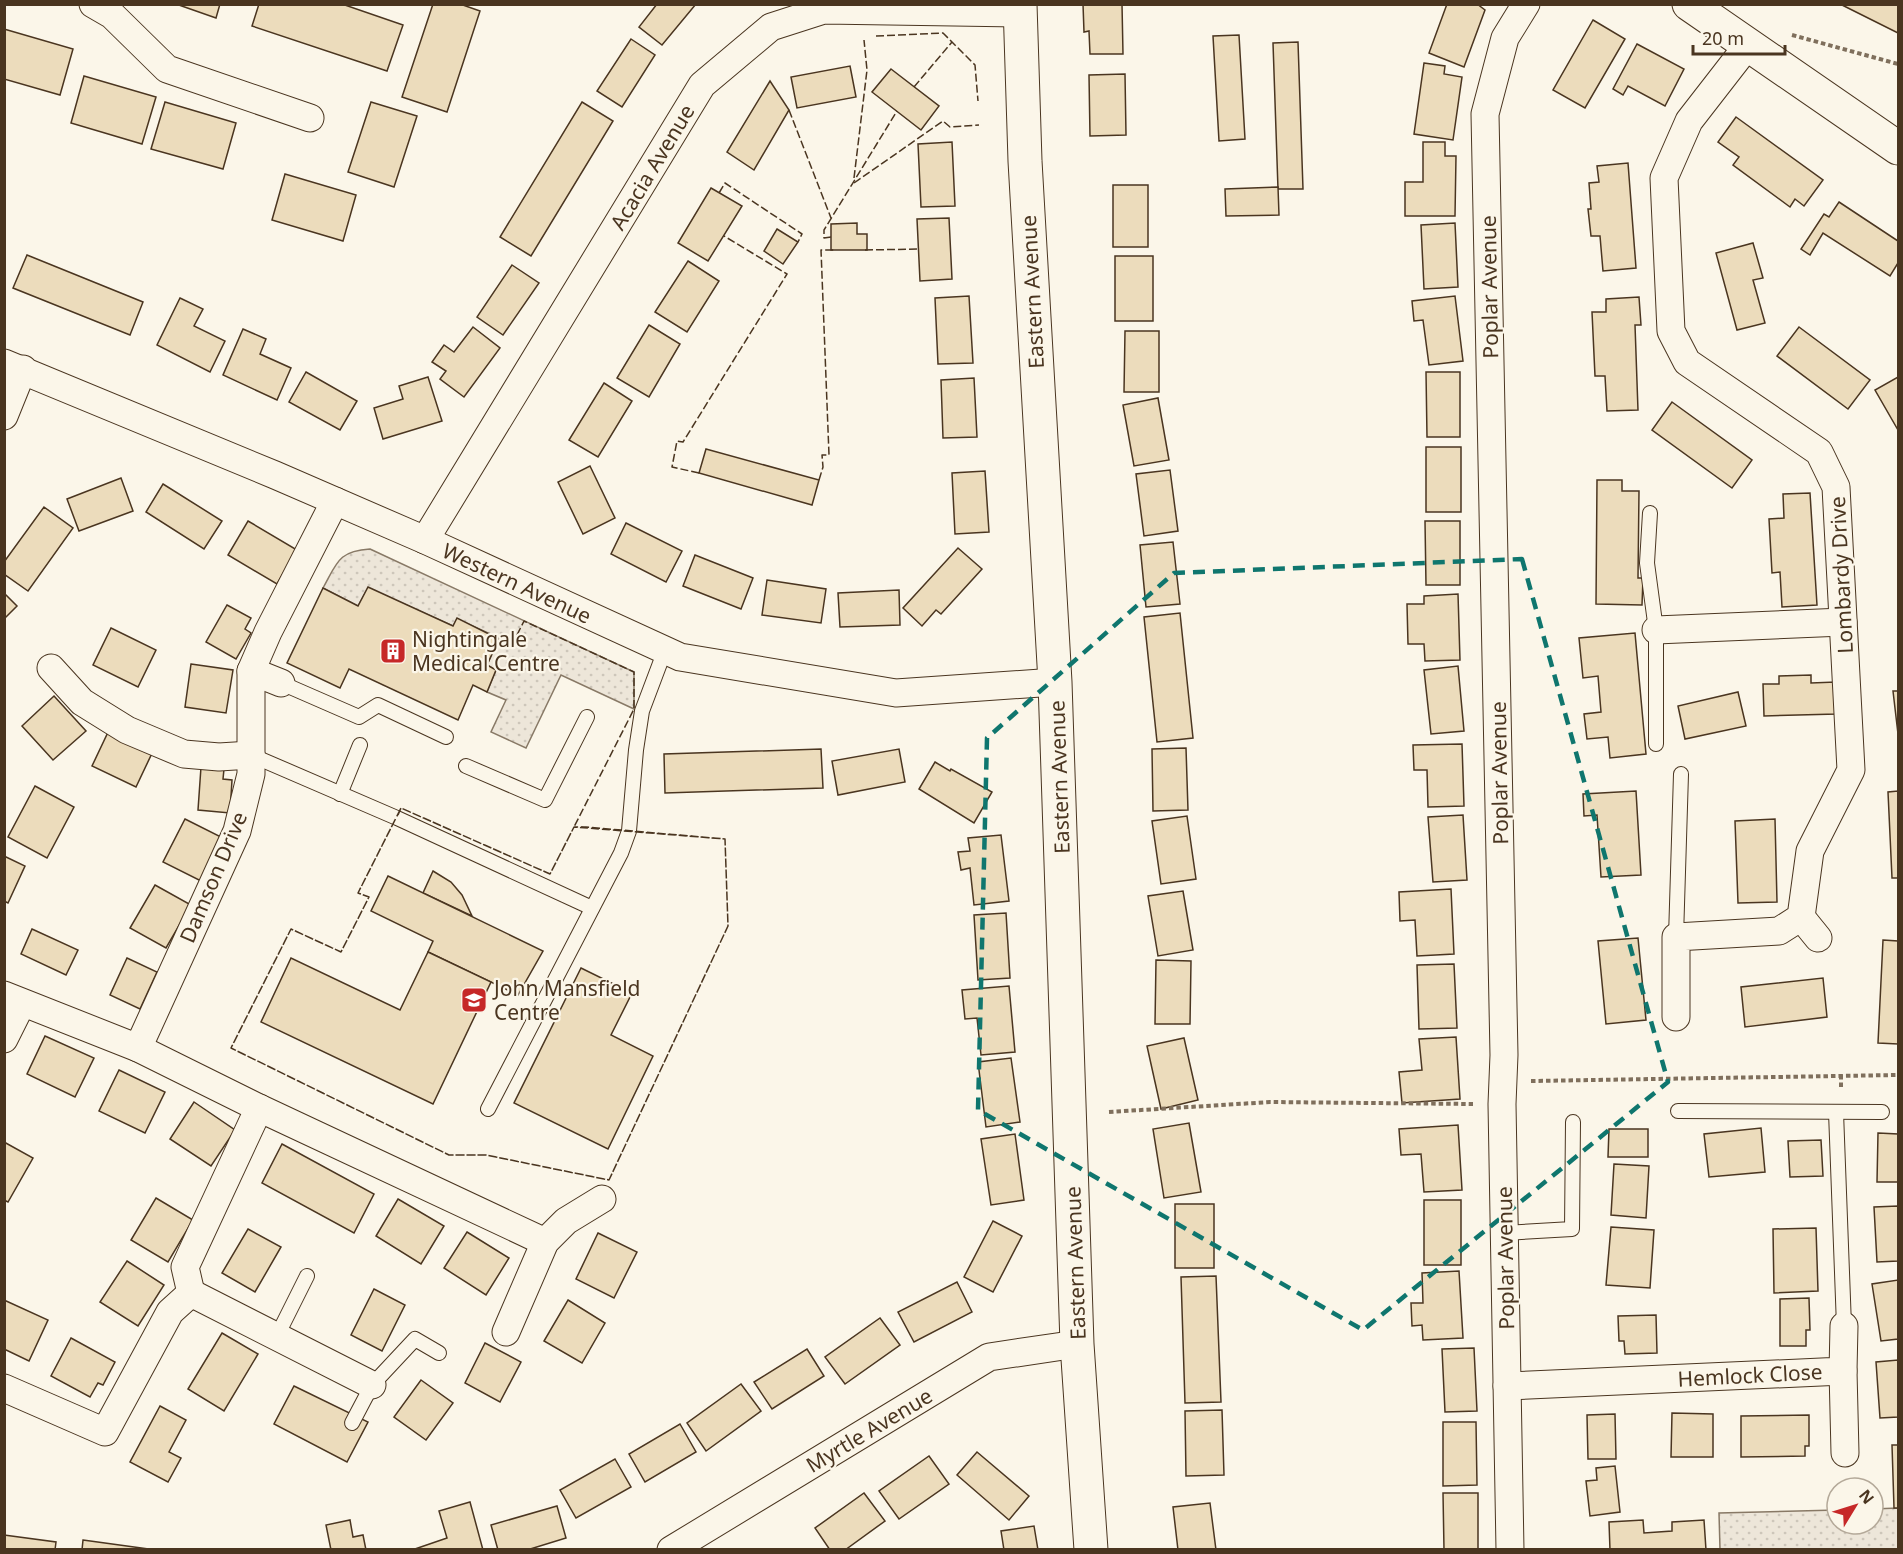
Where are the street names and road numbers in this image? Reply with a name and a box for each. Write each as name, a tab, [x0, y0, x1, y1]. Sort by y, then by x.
street label: Acacia Avenue	[603, 99, 701, 235]
street label: Eastern Avenue	[1014, 214, 1050, 370]
street label: Poplar Avenue	[1474, 215, 1504, 359]
street label: Lombardy Drive	[1823, 496, 1859, 654]
street label: Western Avenue	[438, 536, 596, 630]
street label: Eastern Avenue	[1042, 700, 1076, 854]
street label: Poplar Avenue	[1484, 701, 1514, 845]
street label: Damson Drive	[173, 807, 253, 947]
street label: Eastern Avenue	[1058, 1186, 1092, 1340]
street label: Poplar Avenue	[1490, 1186, 1520, 1330]
street label: Hemlock Close	[1677, 1357, 1823, 1393]
street label: Myrtle Avenue	[801, 1381, 937, 1479]

